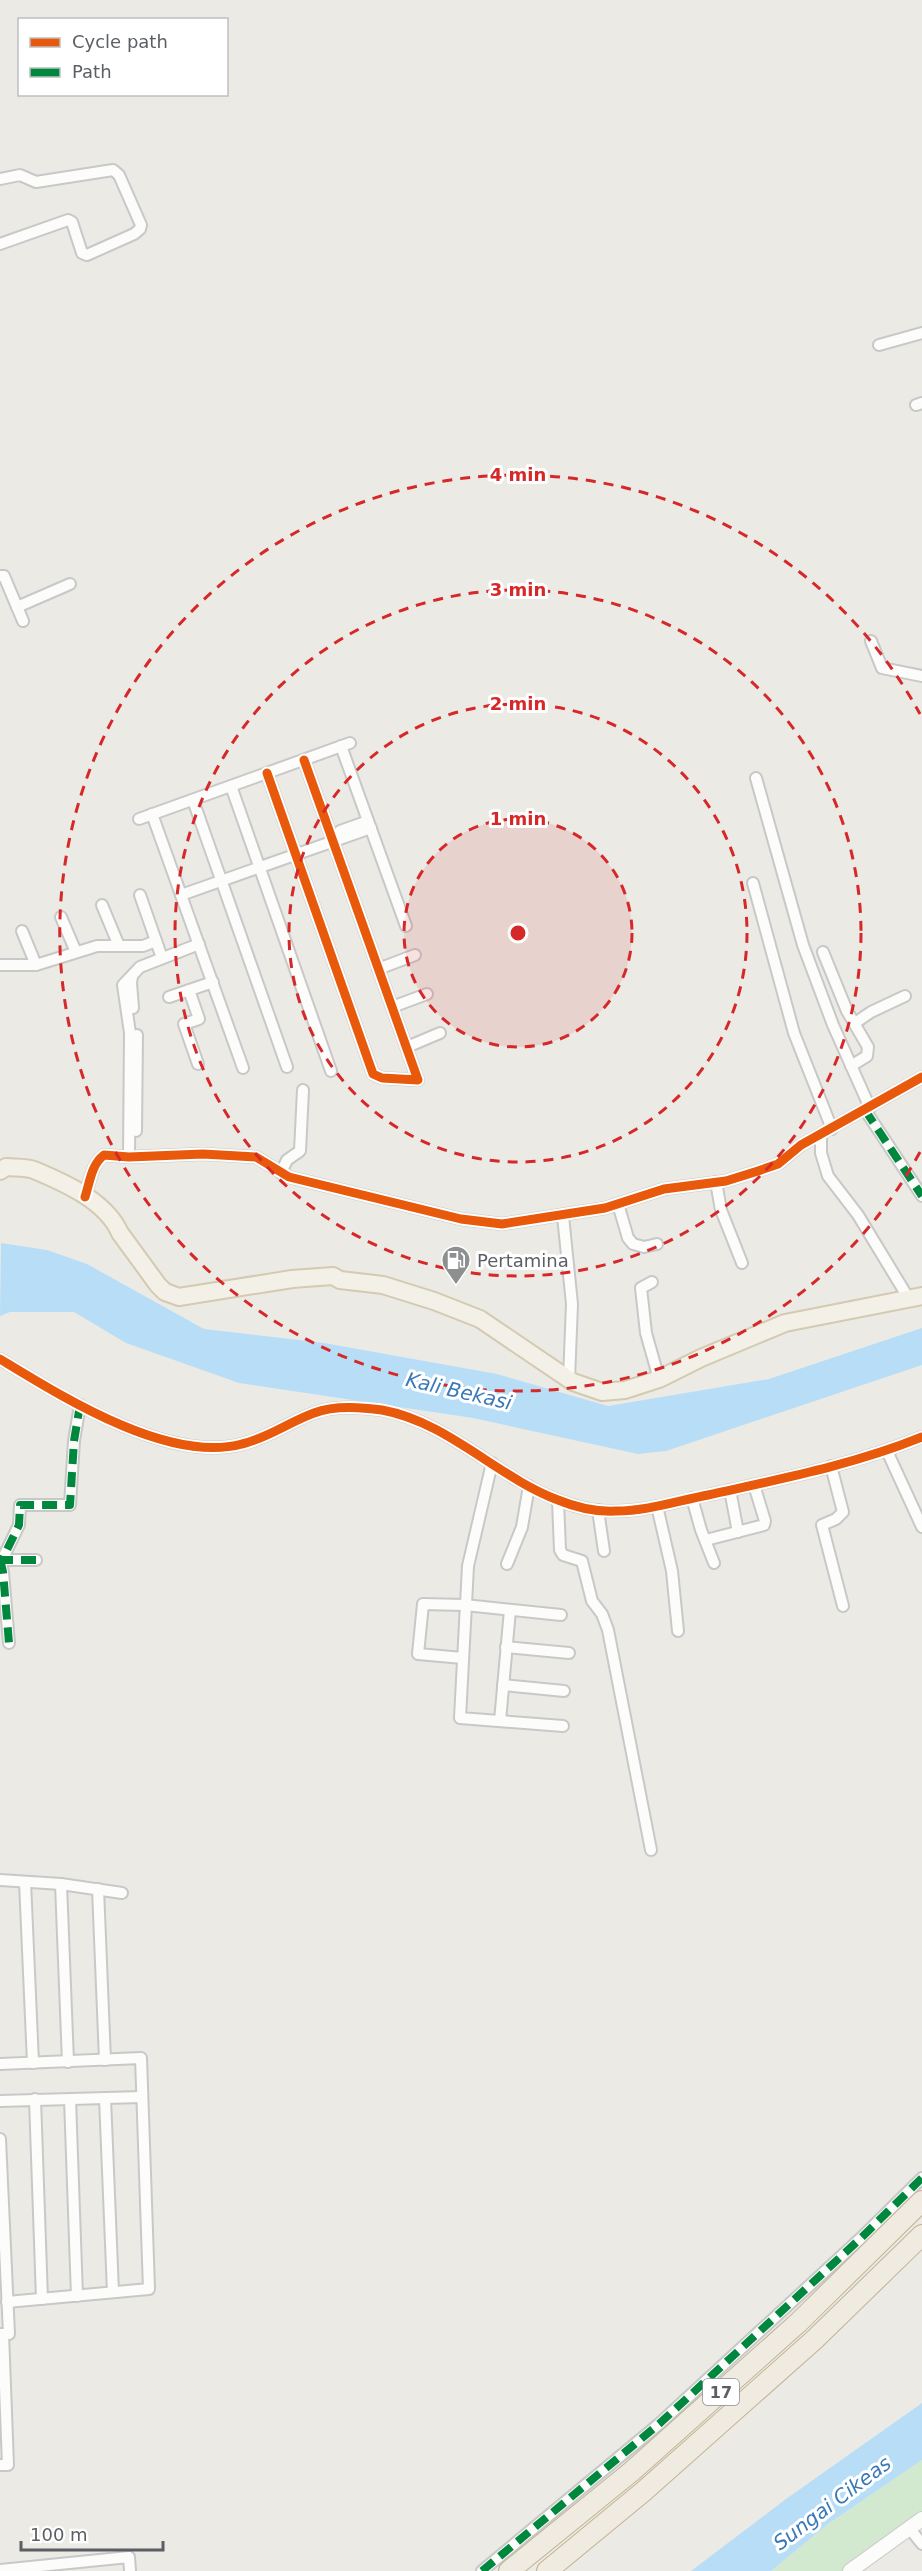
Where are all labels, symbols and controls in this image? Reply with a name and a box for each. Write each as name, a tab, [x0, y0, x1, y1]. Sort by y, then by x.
legend	[18, 18, 228, 96]
text: Cycle path	[72, 31, 168, 52]
text: Path	[72, 61, 112, 82]
text: 4 min	[490, 464, 546, 485]
text: 3 min	[490, 579, 546, 600]
text: 2 min	[490, 693, 546, 714]
text: 1 min	[490, 808, 546, 829]
centre of rings	[508, 923, 528, 943]
fuel station icon: Pertamina	[440, 1244, 472, 1286]
place label: Pertamina	[477, 1250, 569, 1271]
water label: Kali Bekasi	[404, 1367, 515, 1415]
road number: 17	[703, 2379, 739, 2405]
water label: Sungai Cikeas	[768, 2451, 896, 2555]
scale bar	[21, 2514, 164, 2552]
text: 100 m	[30, 2524, 88, 2545]

